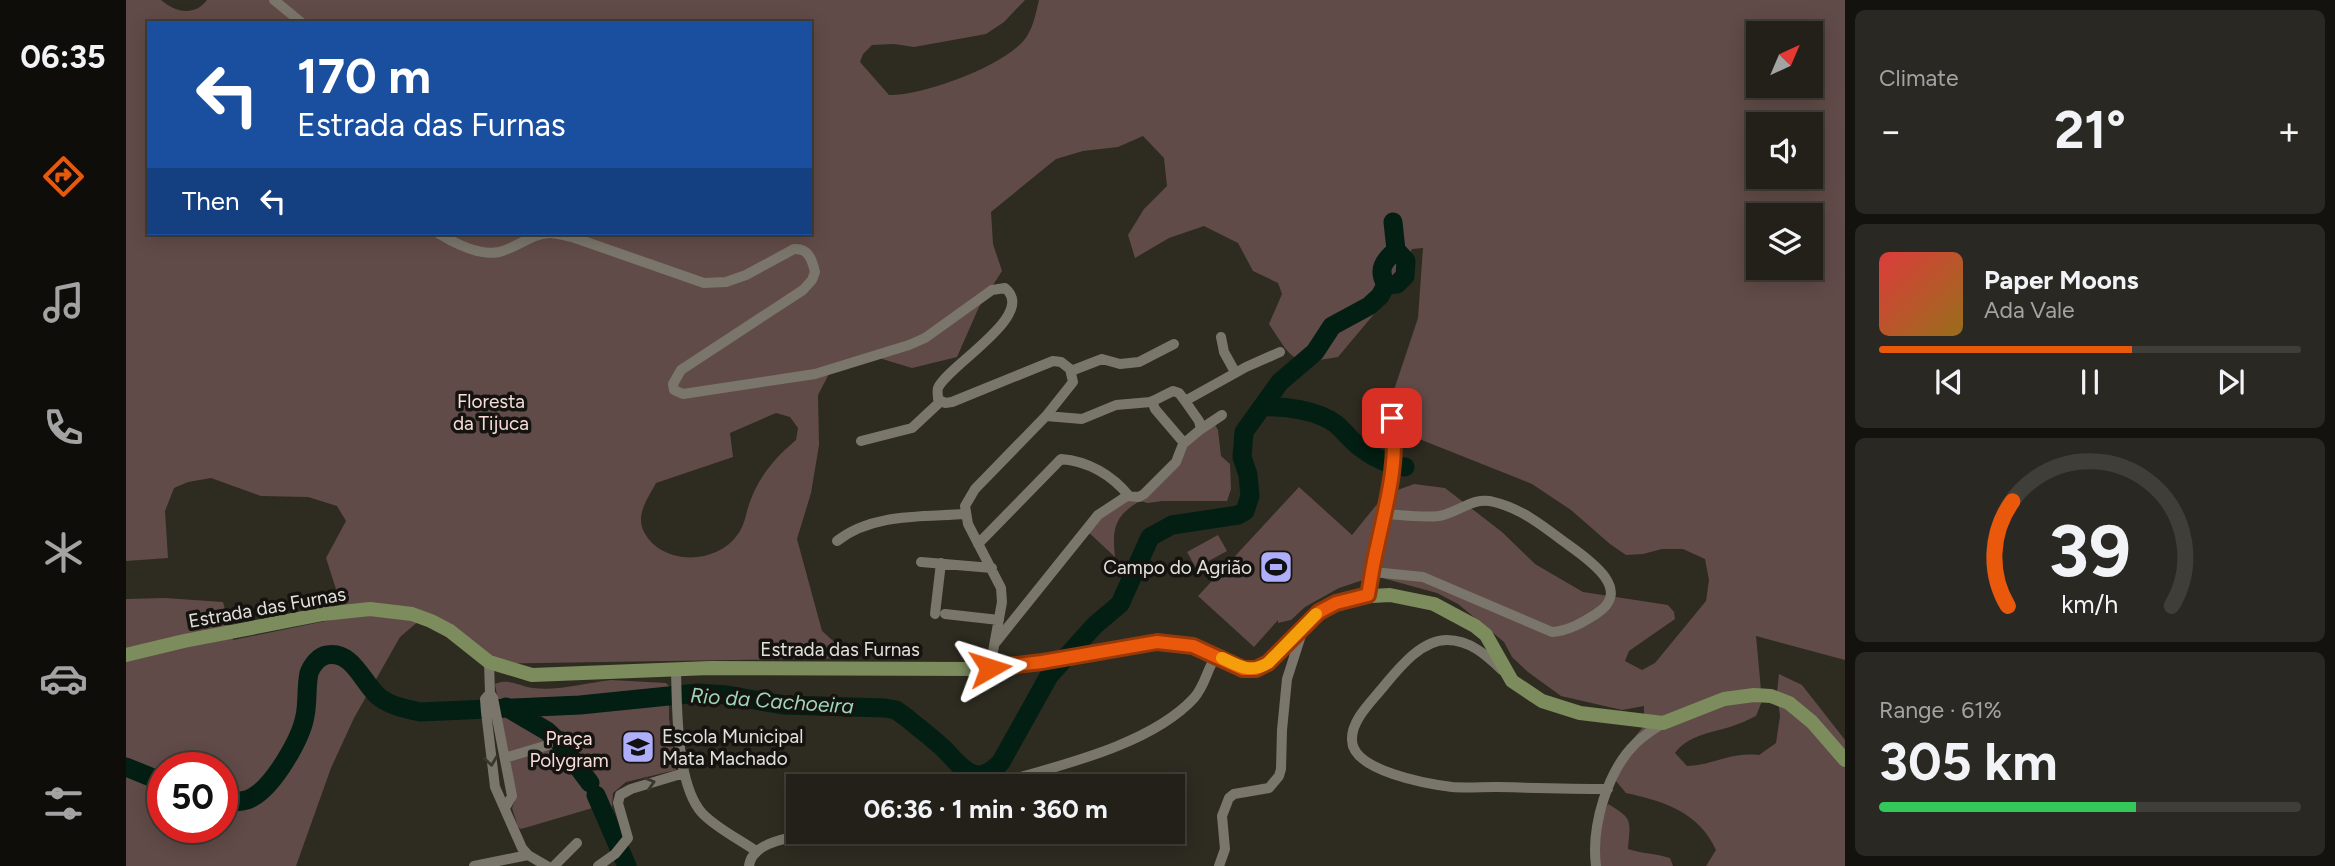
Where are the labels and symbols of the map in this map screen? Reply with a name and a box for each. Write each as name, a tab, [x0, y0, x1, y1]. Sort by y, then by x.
north arrow	[1746, 21, 1824, 98]
pin	[1362, 388, 1422, 448]
park label: Floresta da Tijuca	[453, 390, 529, 435]
sports icon: Campo do Agrião	[1257, 548, 1295, 586]
place label: Campo do Agrião	[1103, 556, 1252, 579]
street label: Estrada das Furnas	[187, 582, 348, 633]
position arrow	[953, 631, 1027, 705]
street label: Estrada das Furnas	[760, 638, 920, 661]
water label: Rio da Cachoeira	[689, 682, 855, 719]
place label: Escola Municipal Mata Machado	[662, 725, 803, 770]
park label: Praça Polygram	[529, 727, 609, 772]
school or university icon: Escola Municipal Mata Machado	[619, 728, 657, 766]
speed limit sign: 50	[147, 752, 238, 843]
one-way arrow	[484, 755, 499, 767]
one-way arrow	[643, 777, 655, 792]

